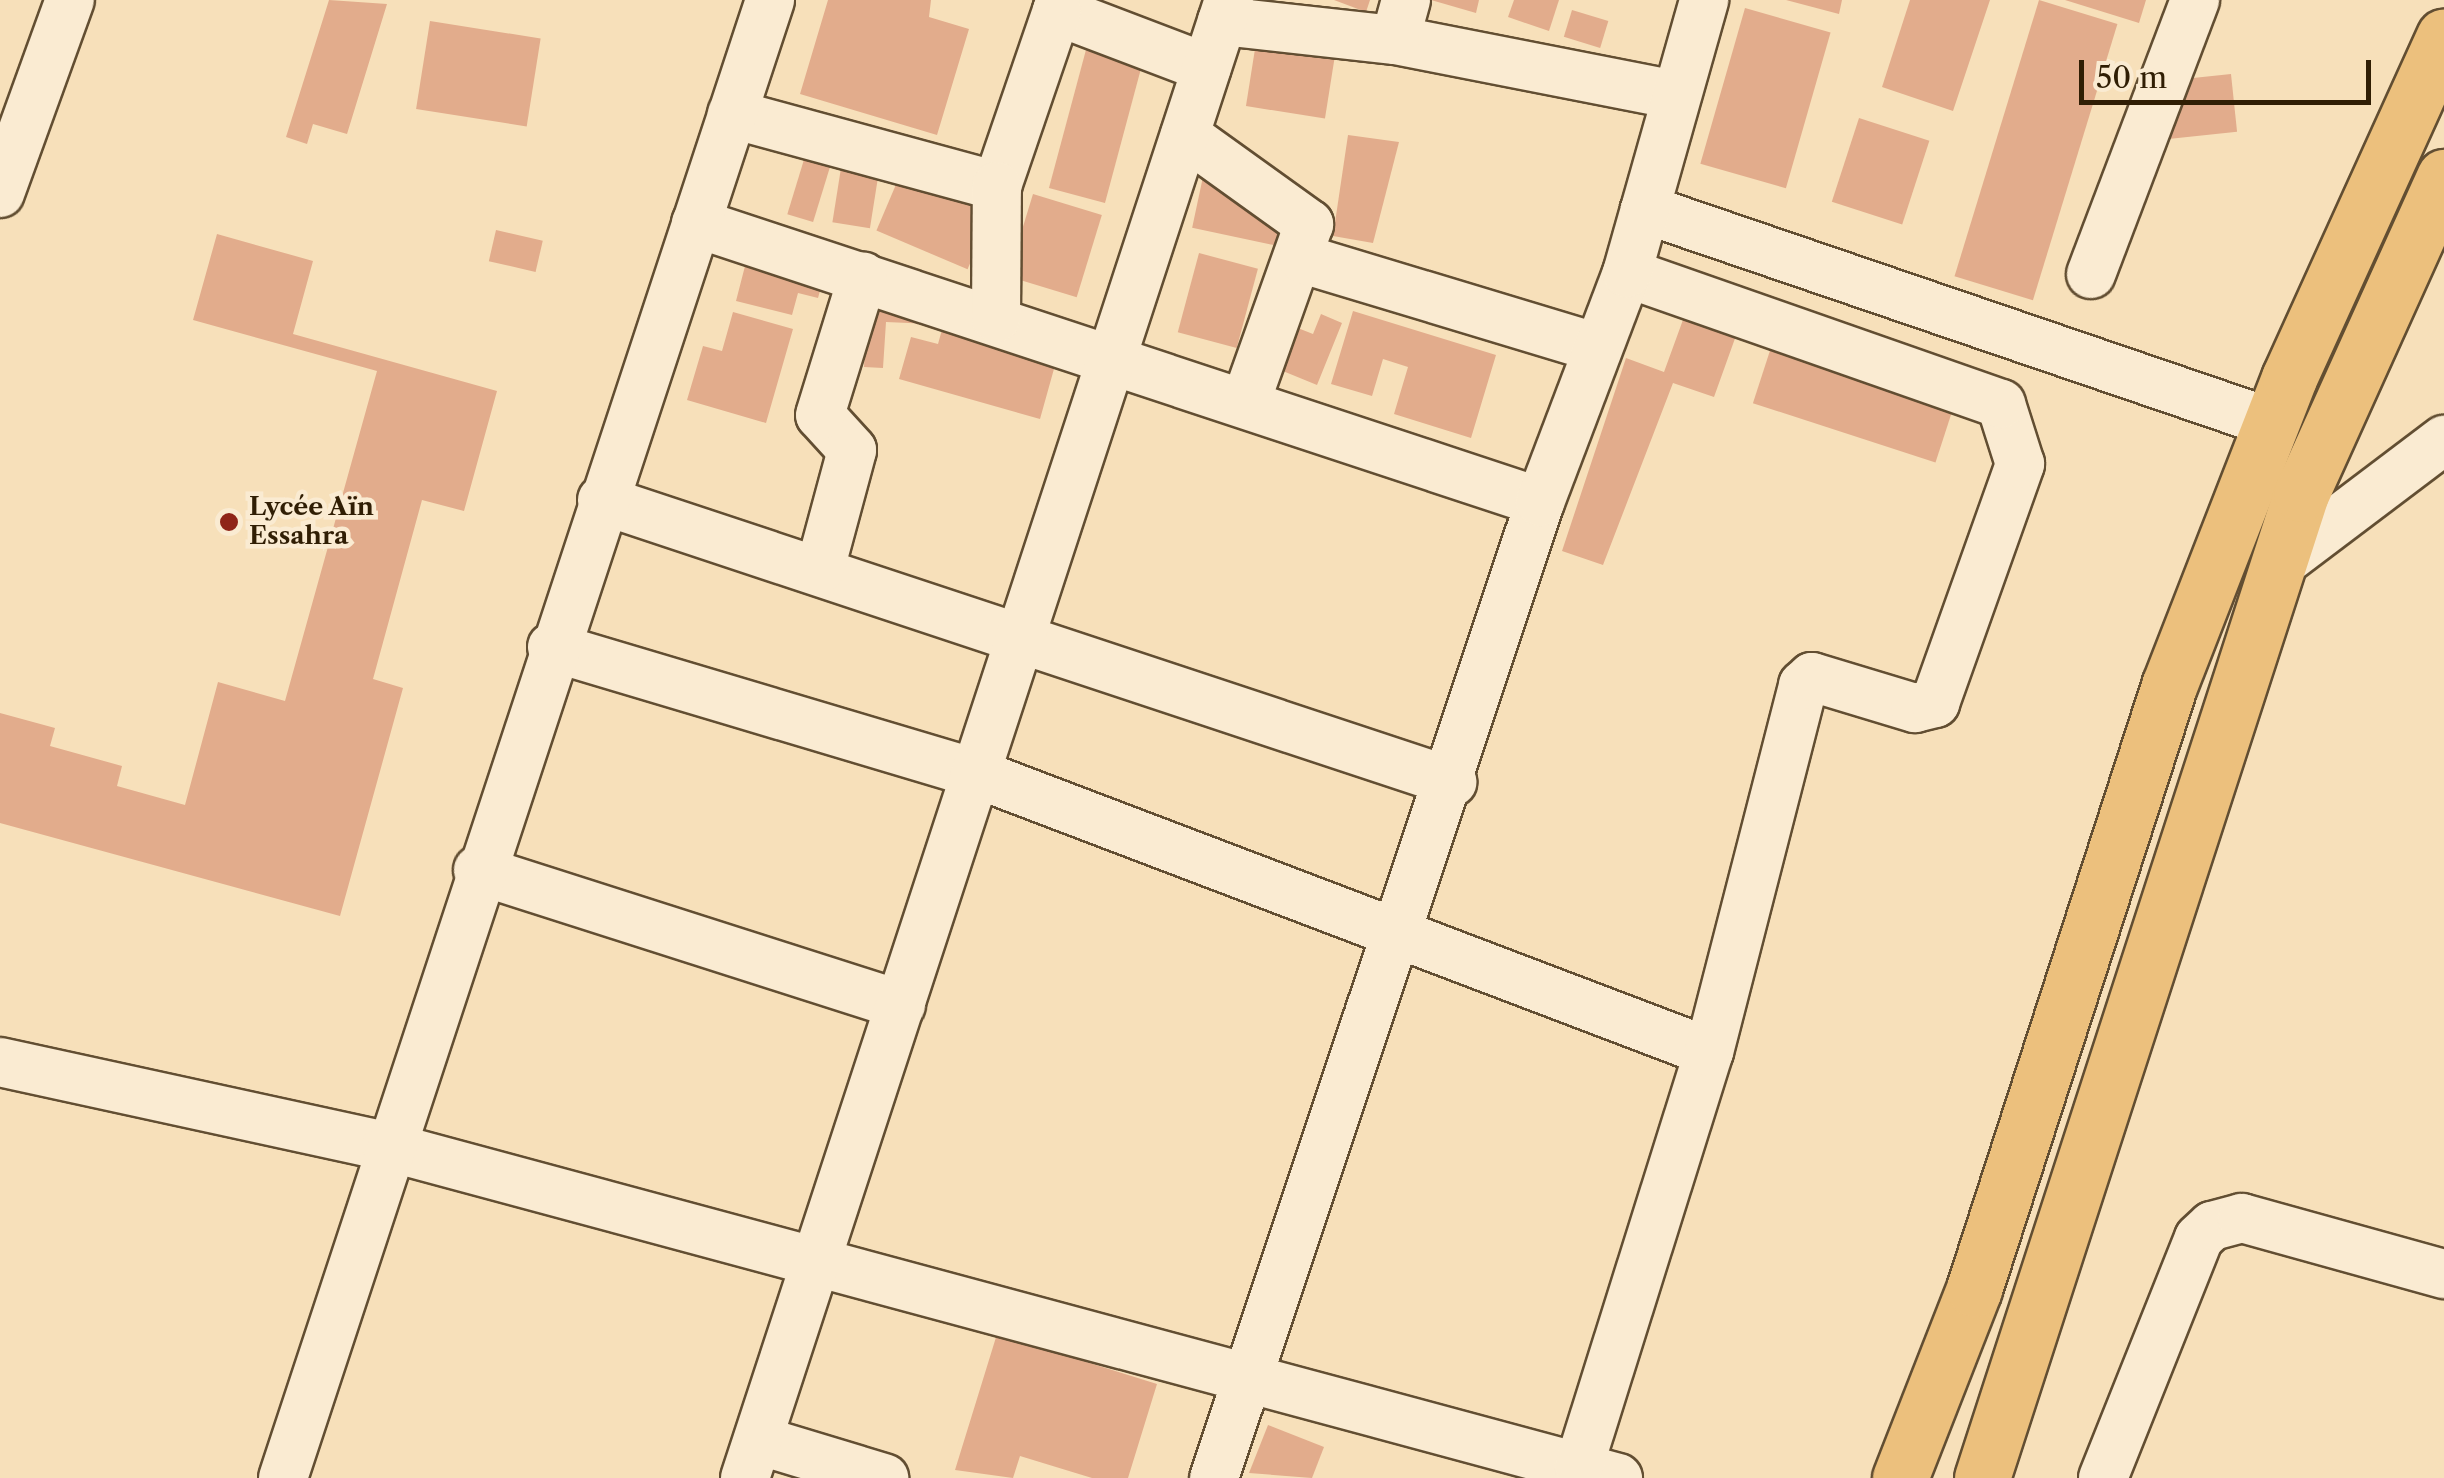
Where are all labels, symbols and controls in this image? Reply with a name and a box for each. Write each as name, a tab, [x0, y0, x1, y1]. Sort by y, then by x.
scale bar	[2084, 40, 2376, 102]
text: 50 m	[2096, 59, 2167, 96]
place label: Lycée Aïn Essahra	[249, 493, 375, 552]
marker: Lycée Aïn Essahra	[218, 511, 240, 533]

